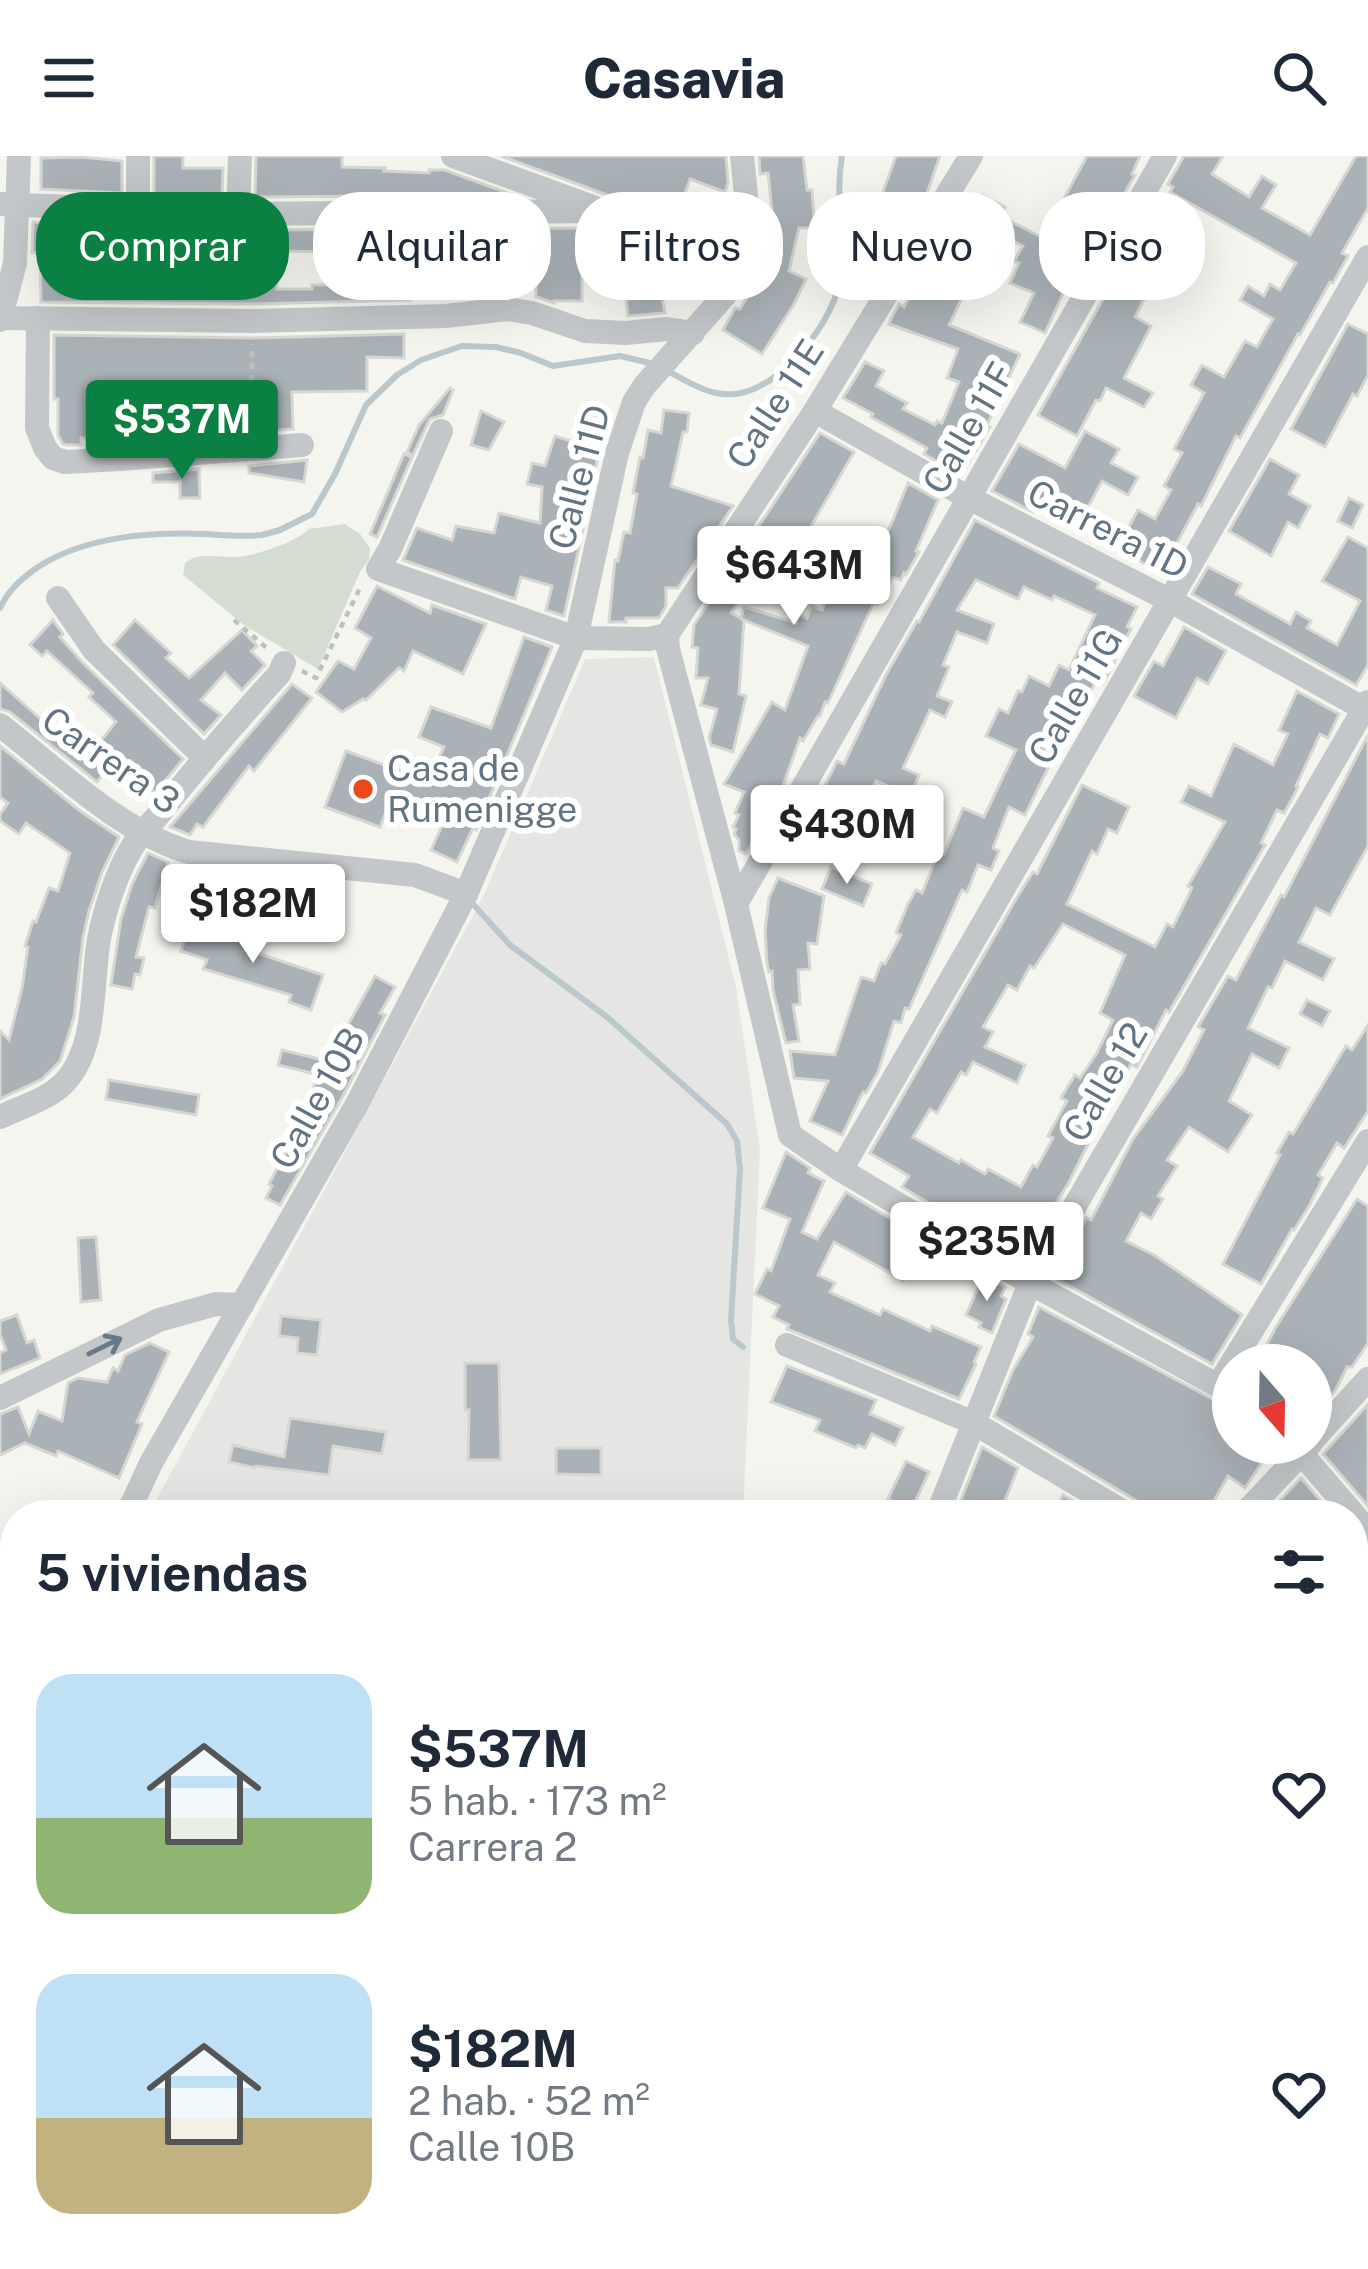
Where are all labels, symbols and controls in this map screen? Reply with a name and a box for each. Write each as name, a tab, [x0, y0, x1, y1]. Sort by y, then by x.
icon: menu	[36, 45, 102, 111]
icon: search	[1266, 45, 1332, 111]
text: Casavia	[583, 47, 785, 110]
chip: Comprar	[36, 192, 289, 300]
chip: Alquilar	[313, 192, 551, 300]
chip: Filtros	[575, 192, 783, 300]
chip: Nuevo	[807, 192, 1015, 300]
chip: Piso	[1039, 192, 1205, 300]
street label: Calle 11E	[718, 332, 832, 476]
street label: Calle 11F	[914, 355, 1022, 501]
pin: $537M	[98, 380, 266, 482]
text: $537M	[113, 396, 251, 442]
street label: Calle 11D	[540, 400, 618, 554]
street label: Carrera 1D	[1021, 471, 1195, 587]
pin: $643M	[710, 526, 878, 628]
text: $643M	[724, 542, 864, 588]
street label: Calle 11G	[1019, 621, 1131, 771]
street label: Carrera 3	[34, 698, 188, 822]
place label: Casa de Rumenigge	[387, 747, 578, 830]
marker: Casa de Rumenigge	[350, 776, 376, 802]
pin: $430M	[763, 785, 931, 887]
text: $430M	[778, 801, 916, 847]
pin: $182M	[169, 864, 337, 966]
text: $182M	[188, 880, 318, 926]
street label: Calle 12	[1054, 1015, 1156, 1149]
street label: Calle 10B	[261, 1020, 373, 1176]
pin: $235M	[903, 1202, 1071, 1304]
text: $235M	[917, 1218, 1057, 1264]
one-way arrow	[86, 1334, 122, 1356]
north arrow	[1212, 1344, 1332, 1464]
map controls	[1212, 1344, 1332, 1464]
icon: filters	[1266, 1539, 1332, 1605]
text: 5 viviendas	[36, 1543, 308, 1602]
text: $537M	[408, 1719, 589, 1778]
icon: home	[132, 1722, 276, 1866]
icon: heart	[1266, 1761, 1332, 1827]
text: 5 hab. · 173 m²	[408, 1778, 667, 1824]
text: Carrera 2	[408, 1824, 577, 1870]
text: $182M	[408, 2019, 578, 2078]
icon: home	[132, 2022, 276, 2166]
icon: heart	[1266, 2061, 1332, 2127]
text: 2 hab. · 52 m²	[408, 2078, 650, 2124]
text: Calle 10B	[408, 2124, 575, 2170]

